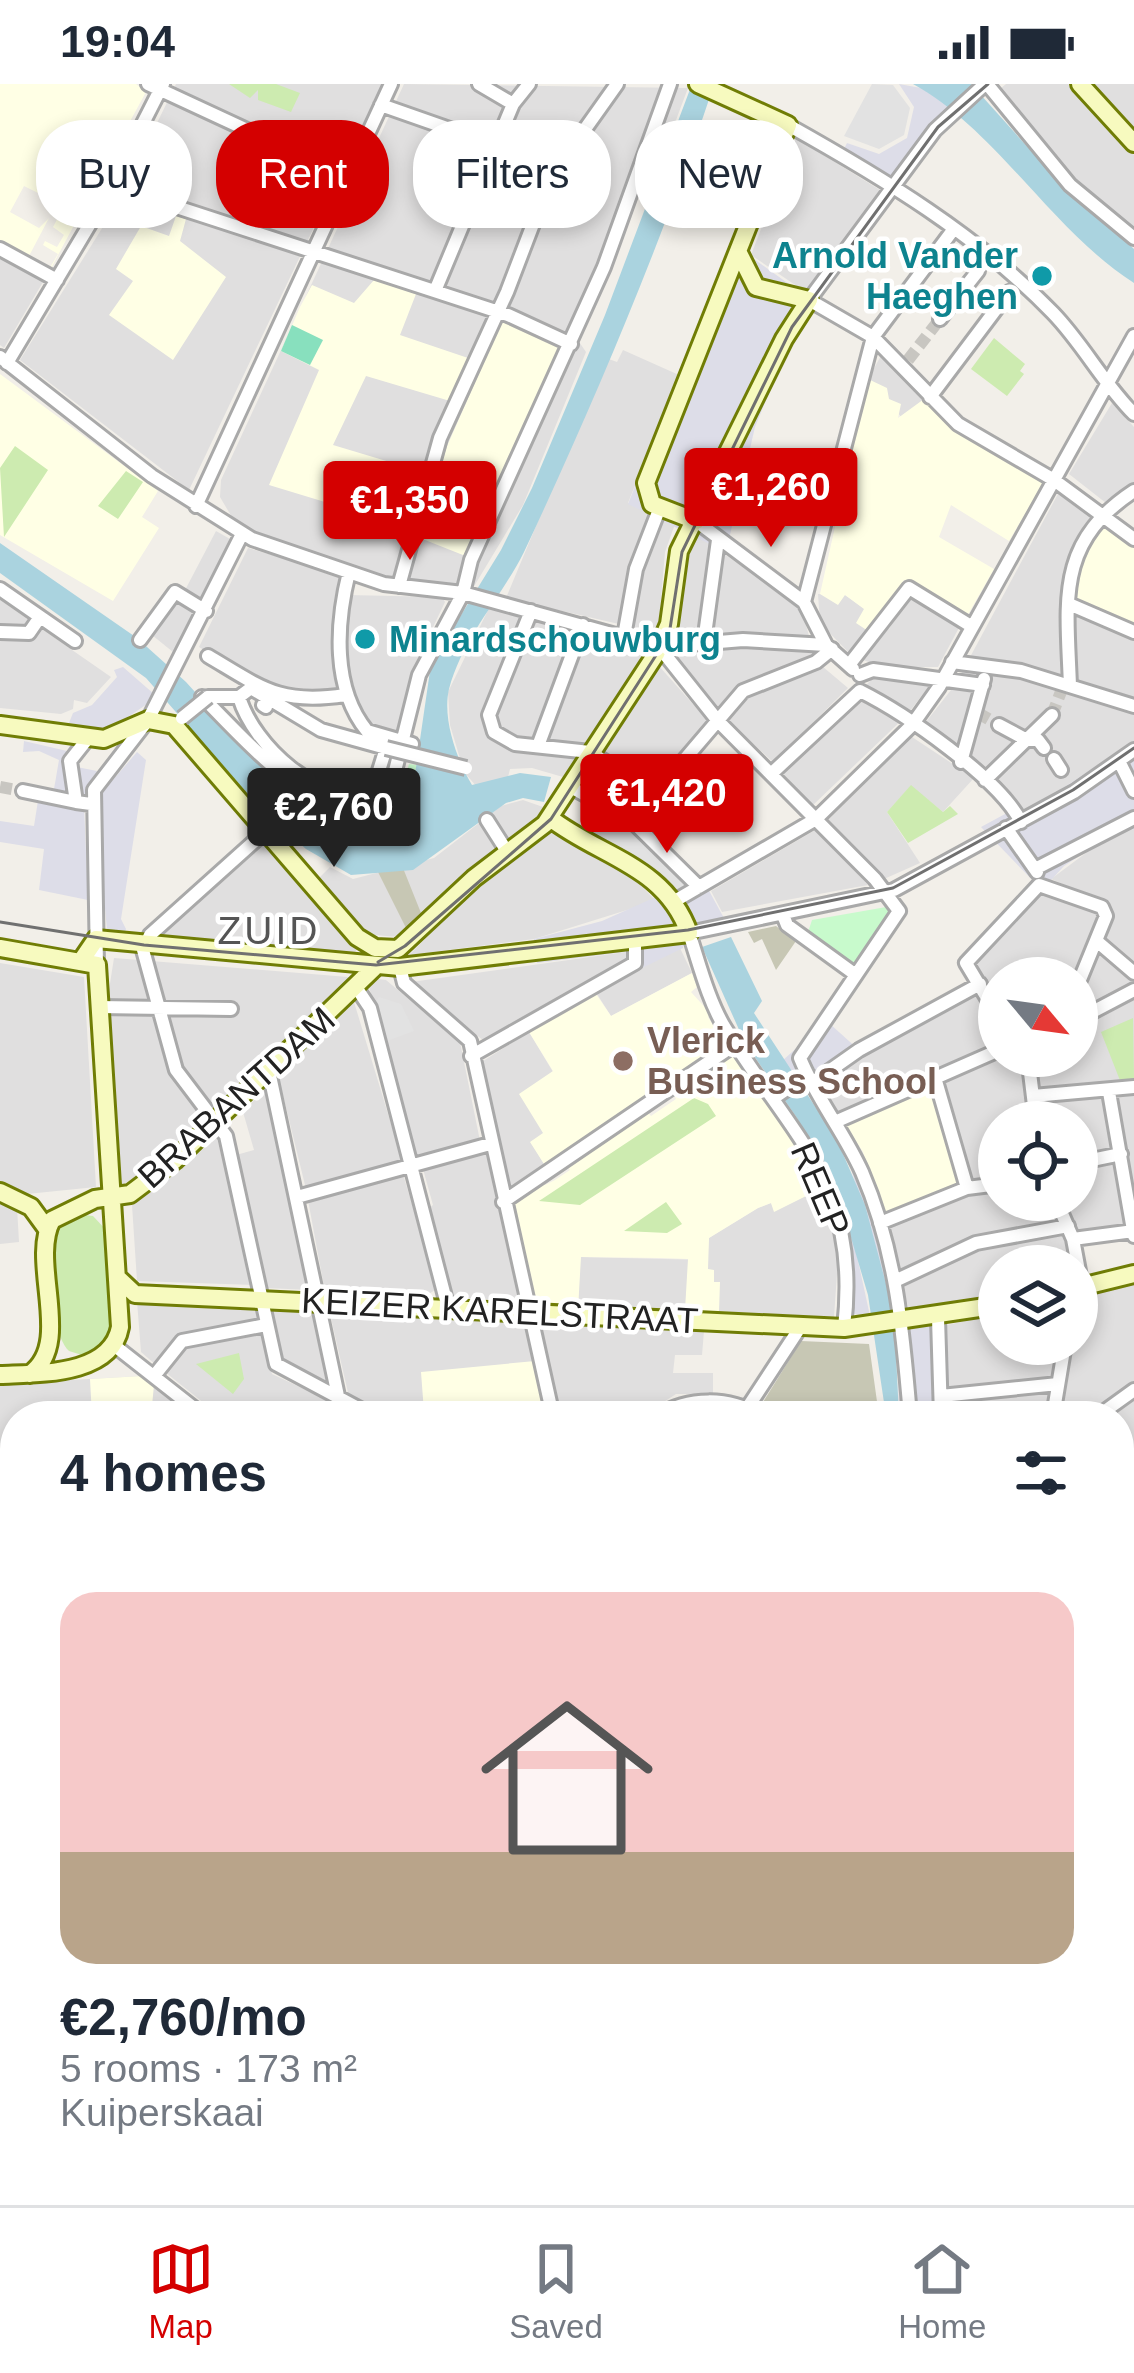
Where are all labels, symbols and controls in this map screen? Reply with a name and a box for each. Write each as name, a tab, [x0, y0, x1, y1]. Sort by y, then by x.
text: 19:04	[60, 16, 175, 67]
chip: Buy	[36, 120, 192, 228]
chip: Rent	[216, 120, 389, 228]
chip: Filters	[413, 120, 611, 228]
chip: New	[635, 120, 803, 228]
place label: Arnold Vander Haeghen	[772, 235, 1018, 317]
marker: Arnold Vander Haeghen	[1029, 263, 1055, 289]
pin: €1,260	[673, 448, 869, 550]
pin: €1,350	[312, 461, 508, 563]
text: €1,260	[711, 465, 831, 508]
text: €1,350	[350, 478, 470, 521]
place label: Minardschouwburg	[389, 619, 721, 660]
marker: Minardschouwburg	[352, 626, 378, 652]
pin: €1,420	[569, 754, 765, 856]
pin: €2,760	[236, 768, 432, 870]
text: €1,420	[607, 771, 727, 814]
text: €2,760	[274, 785, 394, 828]
district label: ZUID	[218, 909, 321, 952]
north arrow	[978, 957, 1098, 1077]
map controls	[978, 957, 1098, 1365]
street label: BRABANTDAM	[130, 998, 343, 1196]
place label: Vlerick Business School	[647, 1020, 937, 1102]
marker: Vlerick Business School	[610, 1048, 636, 1074]
button: locate	[978, 1101, 1098, 1221]
street label: REEP	[783, 1136, 859, 1242]
button: layers	[978, 1245, 1098, 1365]
street label: KEIZER KARELSTRAAT	[300, 1280, 699, 1341]
icon: filters	[1008, 1440, 1074, 1506]
text: 4 homes	[60, 1445, 267, 1502]
icon: home	[459, 1670, 675, 1886]
text: €2,760/mo	[60, 1989, 307, 2046]
text: 5 rooms · 173 m²	[60, 2047, 357, 2090]
text: Kuiperskaai	[60, 2091, 264, 2134]
tab: Map	[148, 2236, 214, 2346]
tab: Saved	[509, 2236, 603, 2346]
tab: Home	[898, 2236, 986, 2346]

